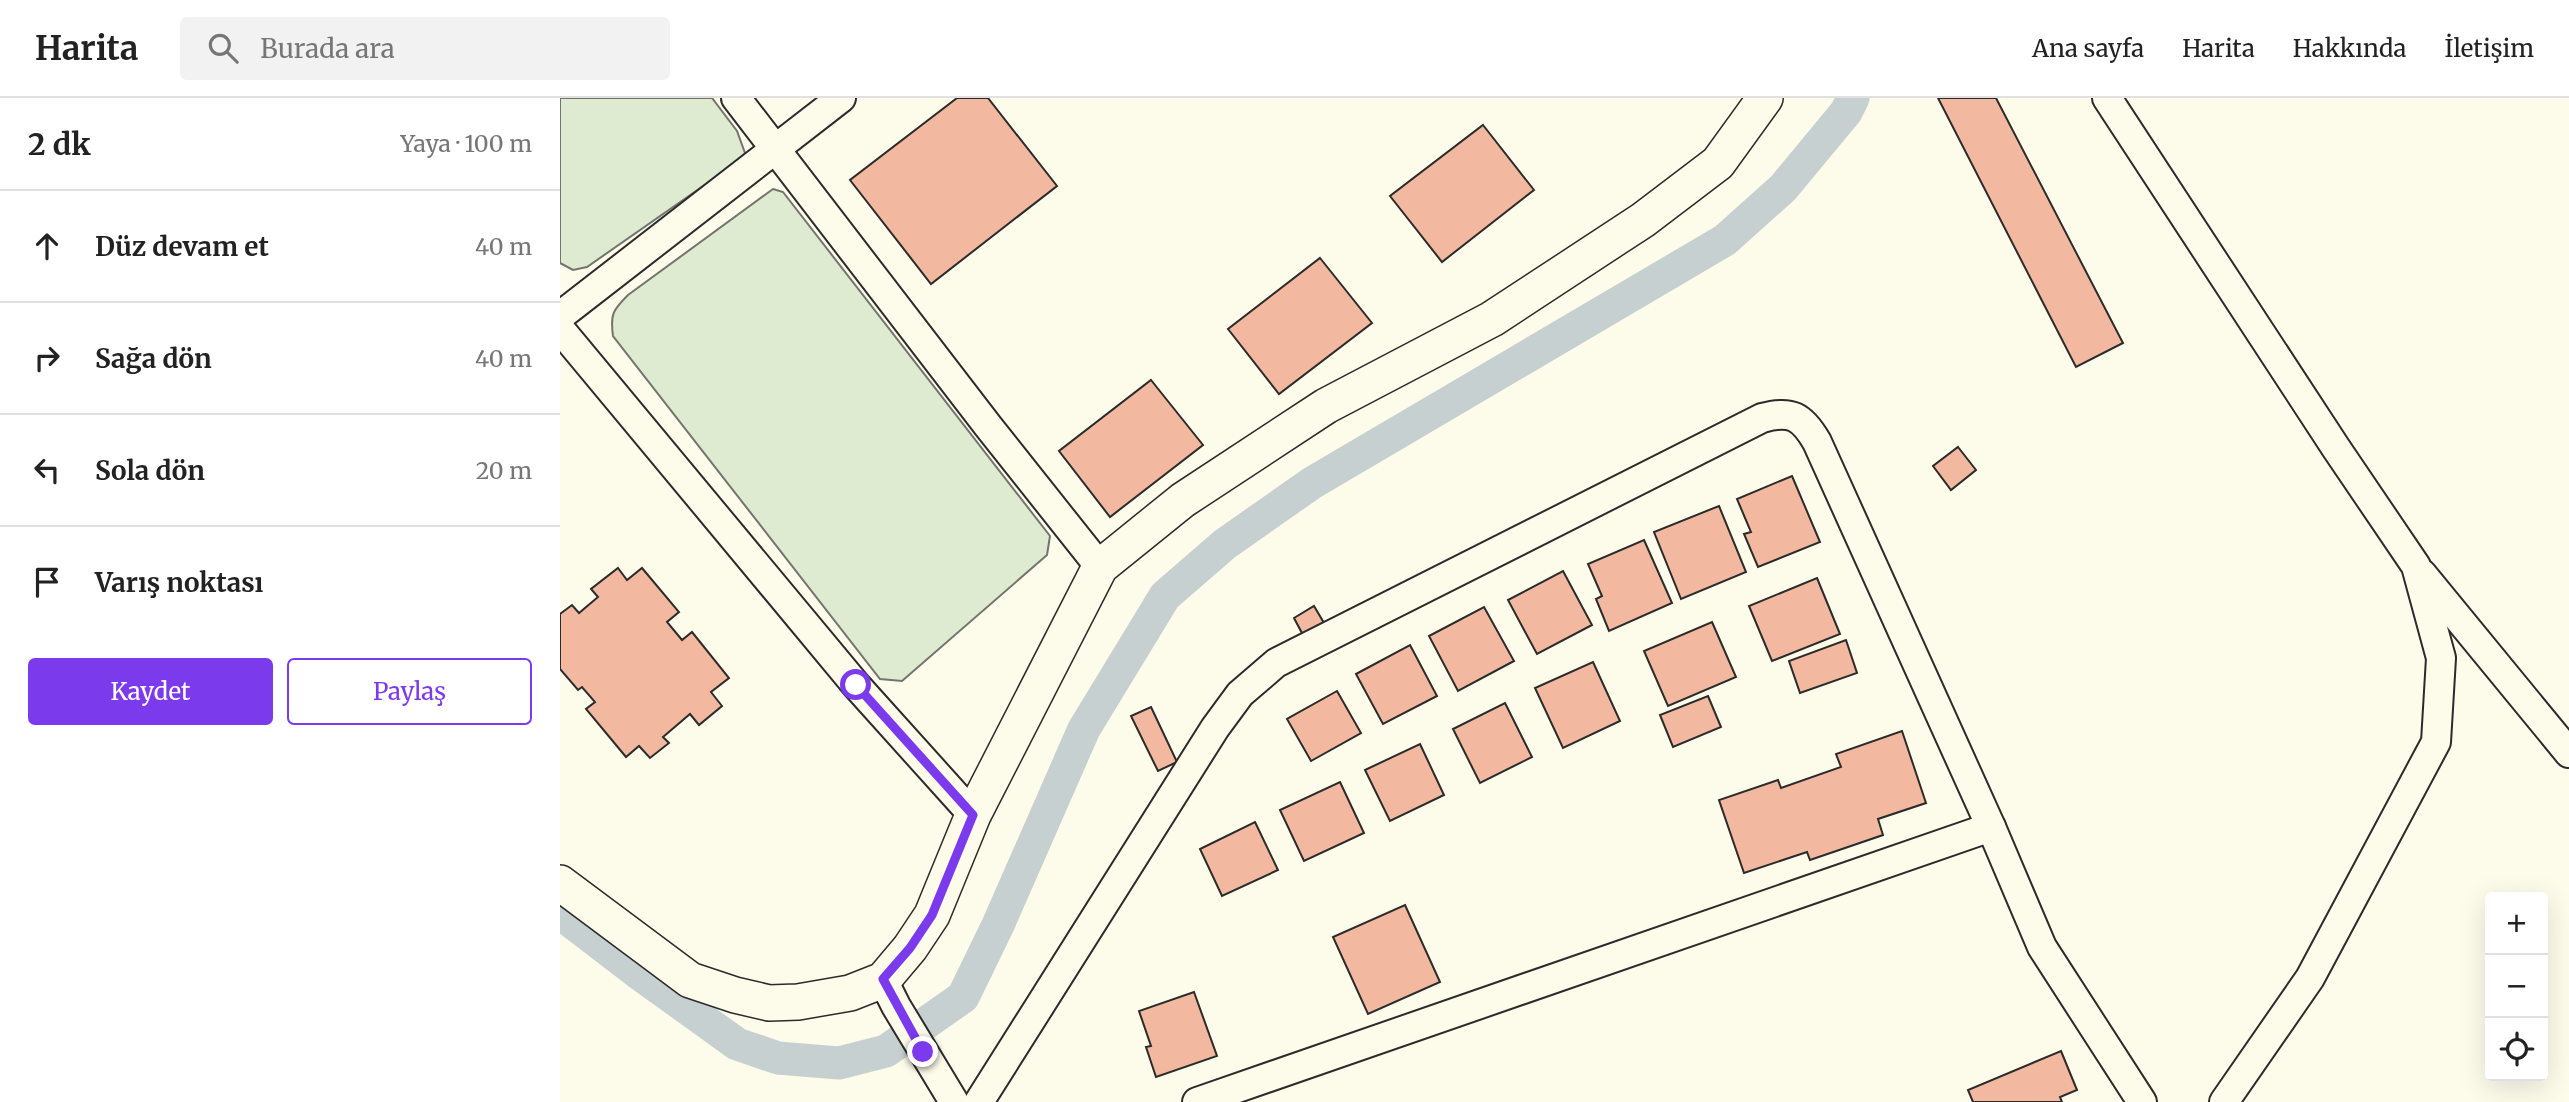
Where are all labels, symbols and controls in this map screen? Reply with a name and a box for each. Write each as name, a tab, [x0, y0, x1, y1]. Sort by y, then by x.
search box	[180, 17, 670, 80]
text: Harita	[35, 28, 138, 69]
icon: search	[204, 29, 242, 67]
text: Burada ara	[260, 32, 395, 65]
text: Ana sayfa	[2032, 33, 2144, 64]
text: Harita	[2182, 33, 2255, 64]
text: Hakkında	[2293, 33, 2406, 64]
text: İletişim	[2444, 33, 2534, 64]
text: 2 dk	[28, 125, 91, 163]
text: Yaya · 100 m	[400, 129, 532, 158]
icon: ahead	[28, 227, 66, 265]
text: Düz devam et	[95, 230, 269, 263]
text: 40 m	[475, 232, 532, 261]
icon: right	[28, 339, 66, 377]
text: Sağa dön	[95, 342, 212, 375]
text: 40 m	[475, 344, 532, 373]
icon: left	[28, 451, 66, 489]
text: Sola dön	[95, 454, 205, 487]
text: 20 m	[476, 456, 532, 485]
icon: arrive	[28, 563, 66, 601]
text: Varış noktası	[95, 566, 263, 599]
button: Kaydet	[28, 658, 273, 725]
button: Paylaş	[287, 658, 532, 725]
route start	[840, 669, 871, 700]
map controls	[2485, 892, 2548, 1081]
button: +	[2485, 892, 2548, 955]
button: −	[2485, 955, 2548, 1018]
button: locate	[2485, 1018, 2548, 1081]
route end	[907, 1036, 938, 1067]

